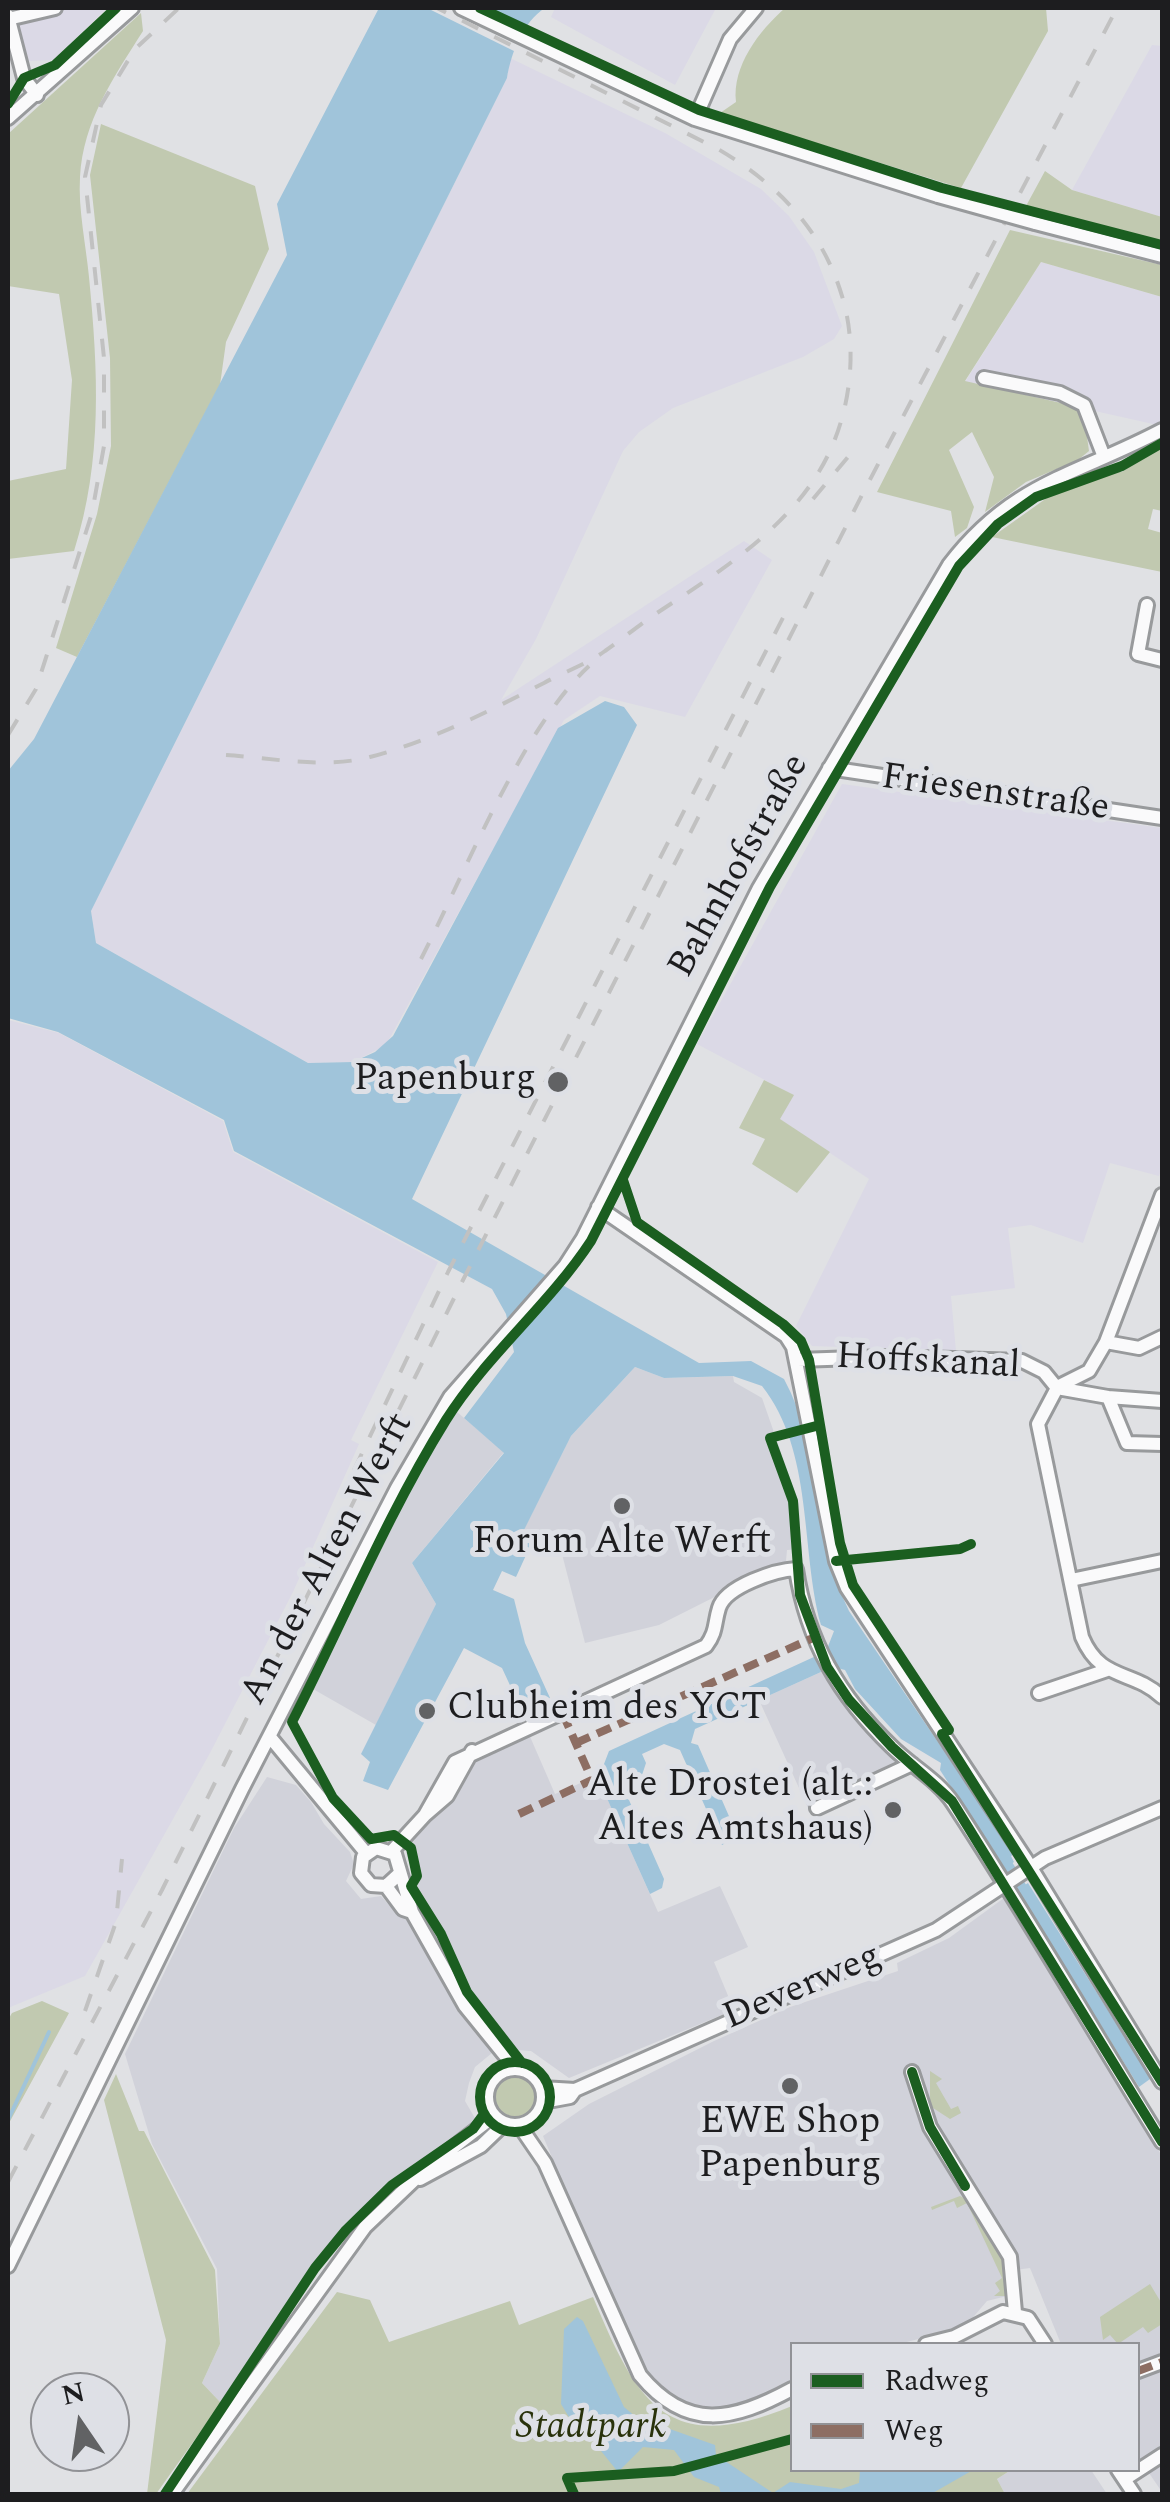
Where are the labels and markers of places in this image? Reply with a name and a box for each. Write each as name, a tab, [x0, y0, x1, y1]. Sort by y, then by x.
place label: Papenburg	[354, 1059, 536, 1105]
marker: Papenburg	[545, 1069, 571, 1095]
marker: Forum Alte Werft	[611, 1495, 633, 1517]
place label: Forum Alte Werft	[473, 1522, 771, 1568]
place label: Clubheim des YCT	[447, 1688, 767, 1734]
marker: Clubheim des YCT	[416, 1700, 438, 1722]
place label: Alte Drostei (alt.: Altes Amtshaus)	[587, 1765, 873, 1855]
marker: Alte Drostei (alt.: Altes Amtshaus)	[882, 1799, 904, 1821]
marker: EWE Shop Papenburg	[779, 2075, 801, 2097]
place label: EWE Shop Papenburg	[699, 2102, 881, 2192]

